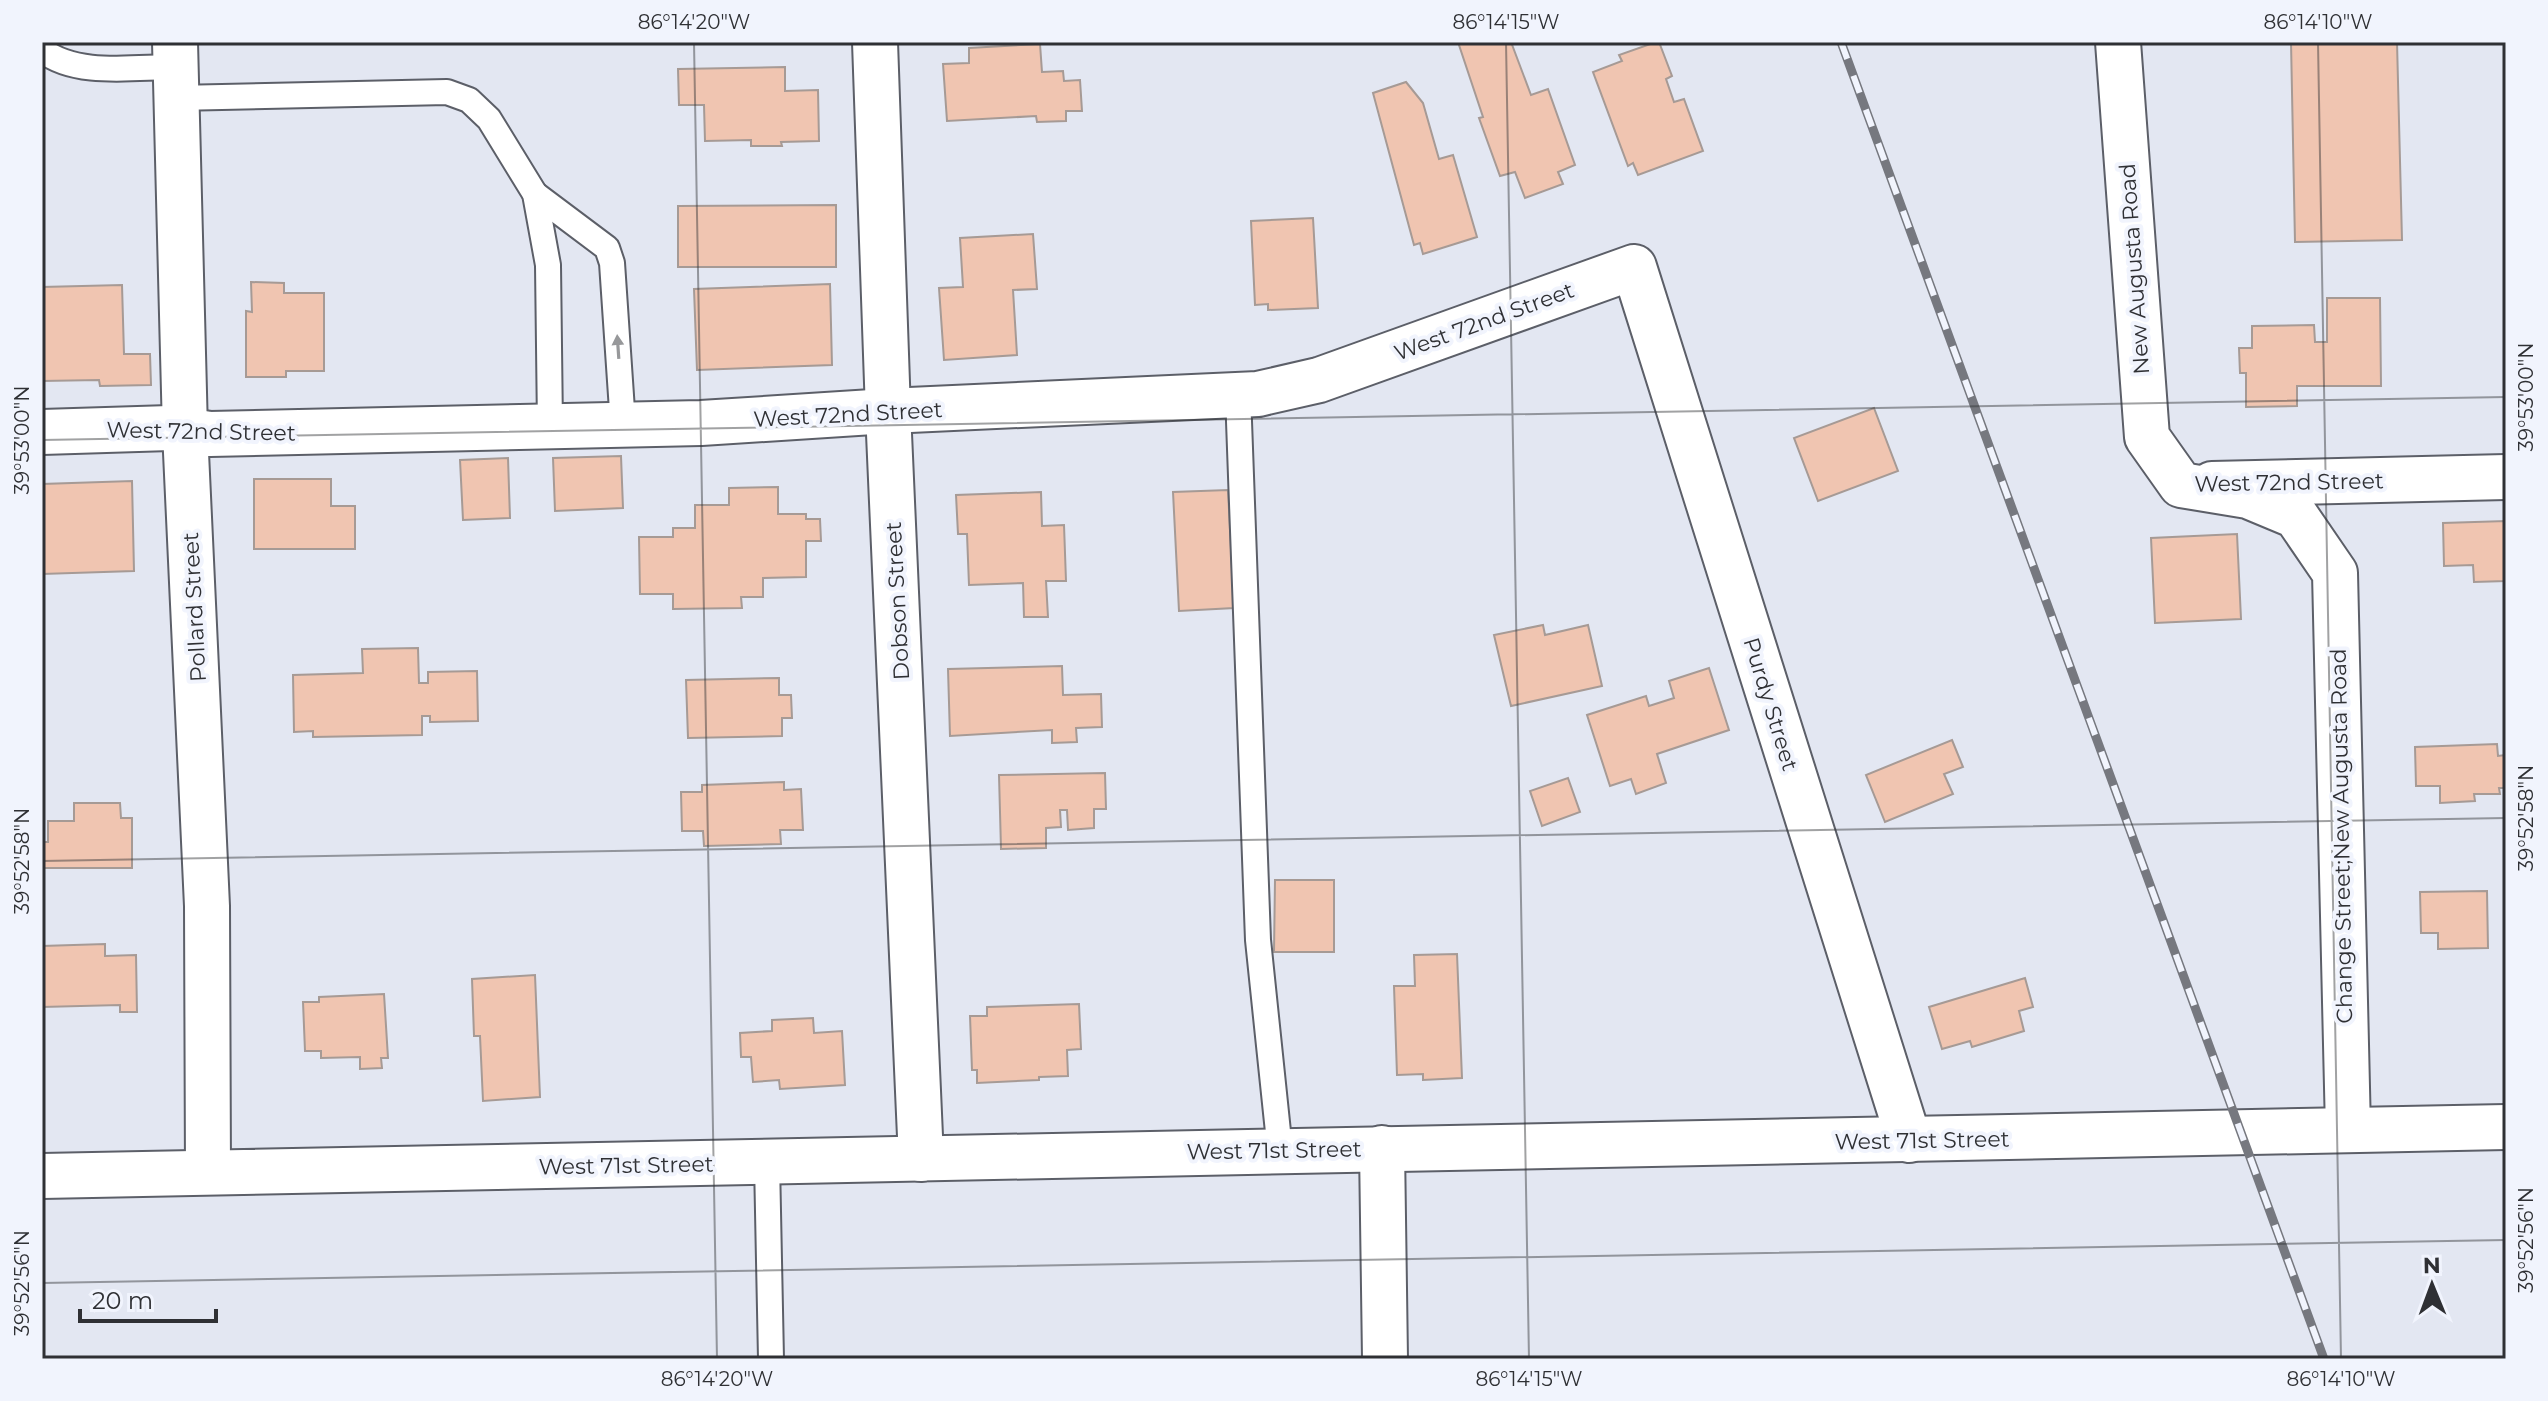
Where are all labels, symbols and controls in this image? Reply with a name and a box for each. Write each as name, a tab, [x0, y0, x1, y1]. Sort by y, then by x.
text: 86°14'20"W	[638, 10, 750, 34]
text: 86°14'15"W	[1453, 10, 1559, 34]
text: 86°14'10"W	[2264, 10, 2372, 34]
street label: New Augusta Road	[2114, 162, 2155, 376]
street label: West 72nd Street	[1391, 276, 1578, 367]
one-way arrow	[611, 334, 624, 359]
text: 39°53'00"N	[2514, 343, 2538, 451]
text: 39°53'00"N	[10, 386, 34, 494]
street label: West 72nd Street	[753, 396, 943, 433]
street label: West 72nd Street	[106, 416, 296, 447]
street label: West 72nd Street	[2194, 467, 2384, 498]
street label: Dobson Street	[880, 521, 915, 681]
street label: Pollard Street	[177, 531, 212, 683]
street label: Purdy Street	[1737, 634, 1804, 774]
street label: Change Street;New Augusta Road	[2325, 648, 2358, 1024]
text: 39°52'58"N	[2514, 765, 2538, 871]
text: 39°52'58"N	[10, 808, 34, 914]
street label: West 71st Street	[1834, 1125, 2010, 1156]
street label: West 71st Street	[1186, 1135, 1362, 1166]
street label: West 71st Street	[538, 1150, 714, 1181]
text: 39°52'56"N	[2514, 1187, 2538, 1293]
text: 39°52'56"N	[10, 1230, 34, 1336]
north arrow	[2392, 1245, 2472, 1325]
text: N	[2423, 1252, 2441, 1279]
scale bar	[80, 1273, 216, 1323]
text: 20 m	[92, 1286, 153, 1315]
text: 86°14'20"W	[661, 1367, 773, 1391]
text: 86°14'15"W	[1476, 1367, 1582, 1391]
text: 86°14'10"W	[2287, 1367, 2395, 1391]

